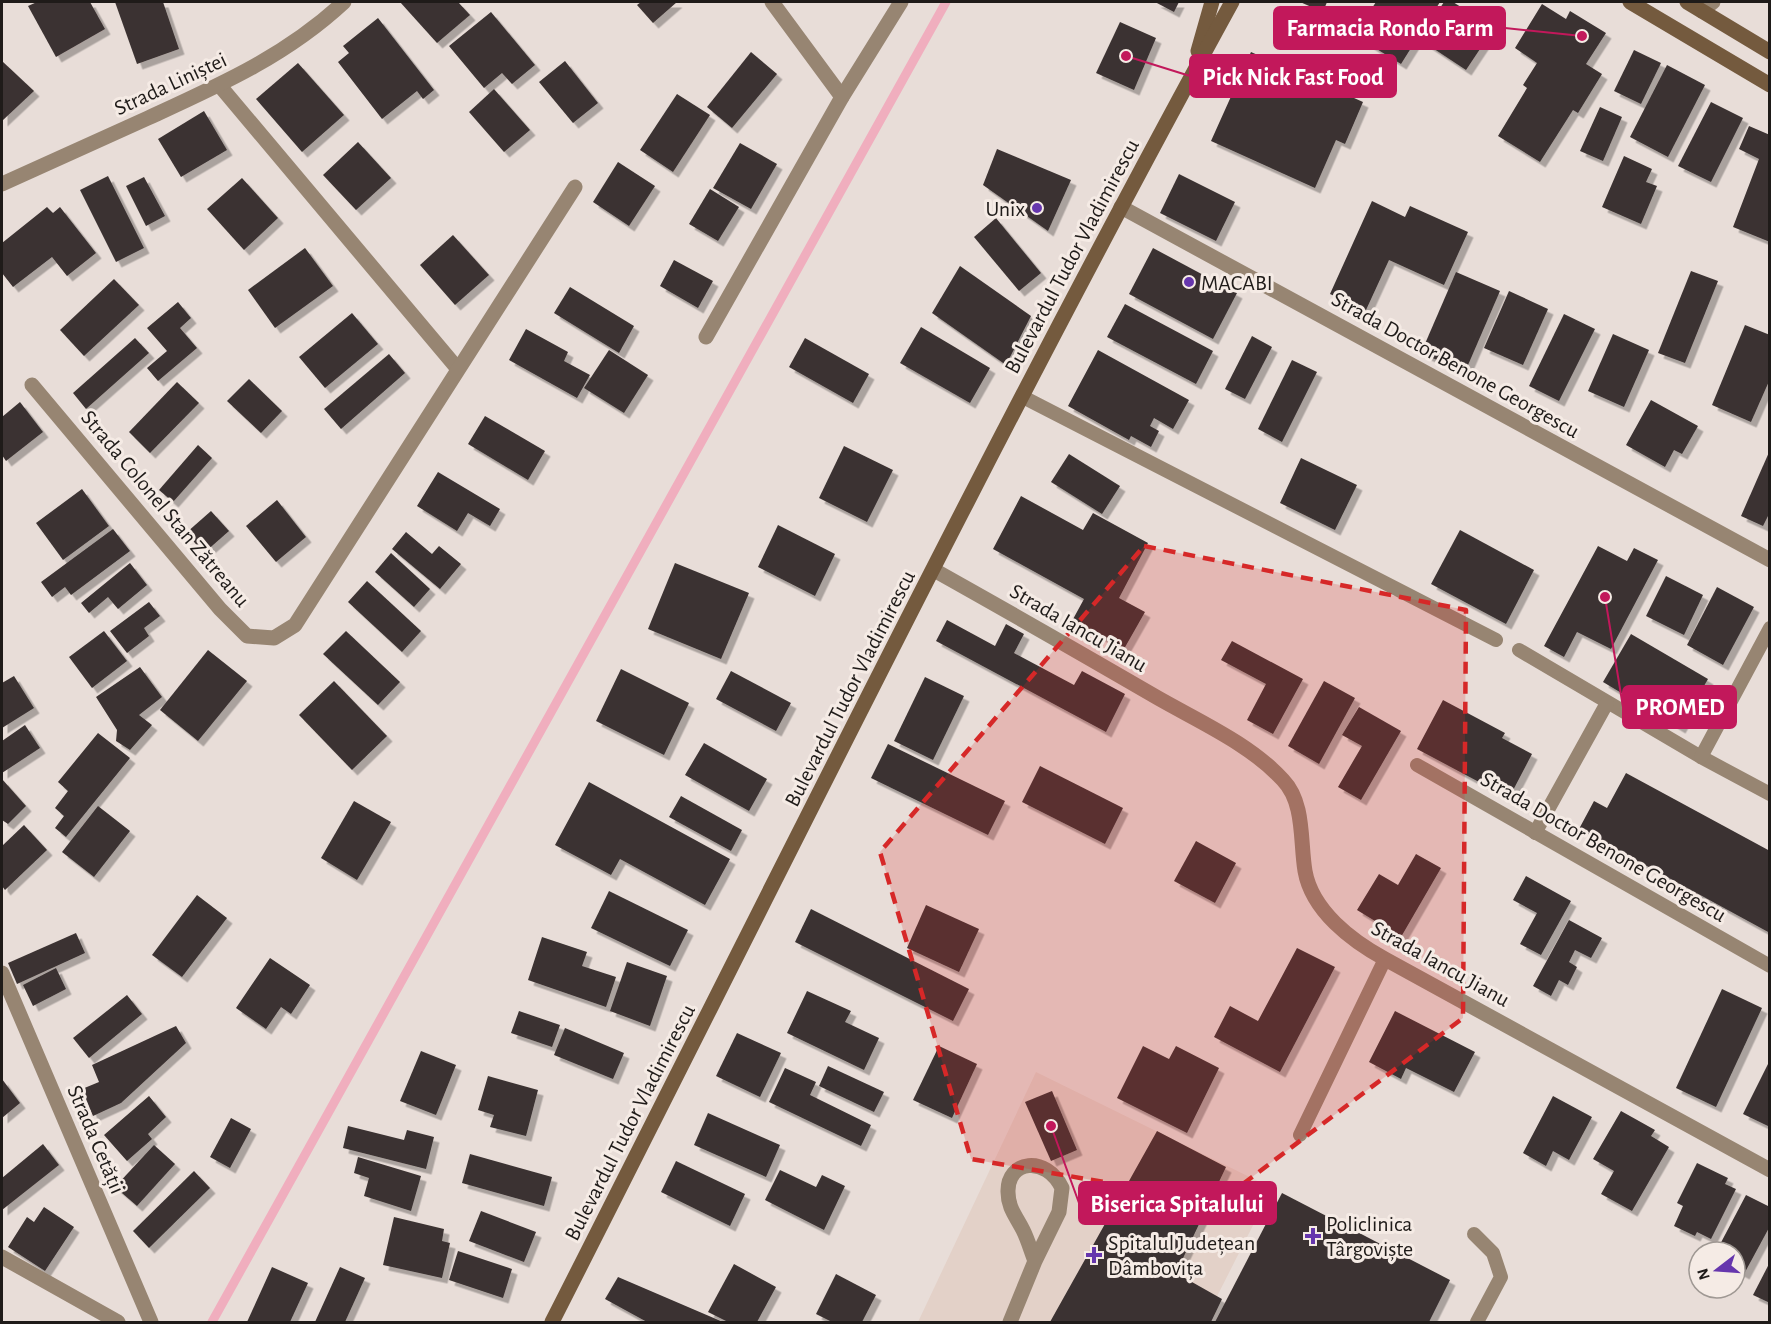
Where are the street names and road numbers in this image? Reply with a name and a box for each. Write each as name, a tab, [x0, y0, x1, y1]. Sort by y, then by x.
street label: Strada Liniștei	[111, 48, 231, 121]
street label: Bulevardul Tudor Vladimirescu	[1001, 136, 1143, 377]
street label: Strada Doctor Benone Georgescu	[1328, 288, 1583, 442]
street label: Strada Colonel Stan Zătreanu	[77, 406, 254, 611]
street label: Bulevardul Tudor Vladimirescu	[781, 567, 919, 810]
street label: Strada Iancu Jianu	[1006, 580, 1151, 676]
street label: Strada Doctor Benone Georgescu	[1477, 768, 1730, 926]
street label: Strada Iancu Jianu	[1368, 917, 1513, 1011]
street label: Bulevardul Tudor Vladimirescu	[561, 1001, 699, 1244]
street label: Strada Cetății	[62, 1082, 129, 1198]

